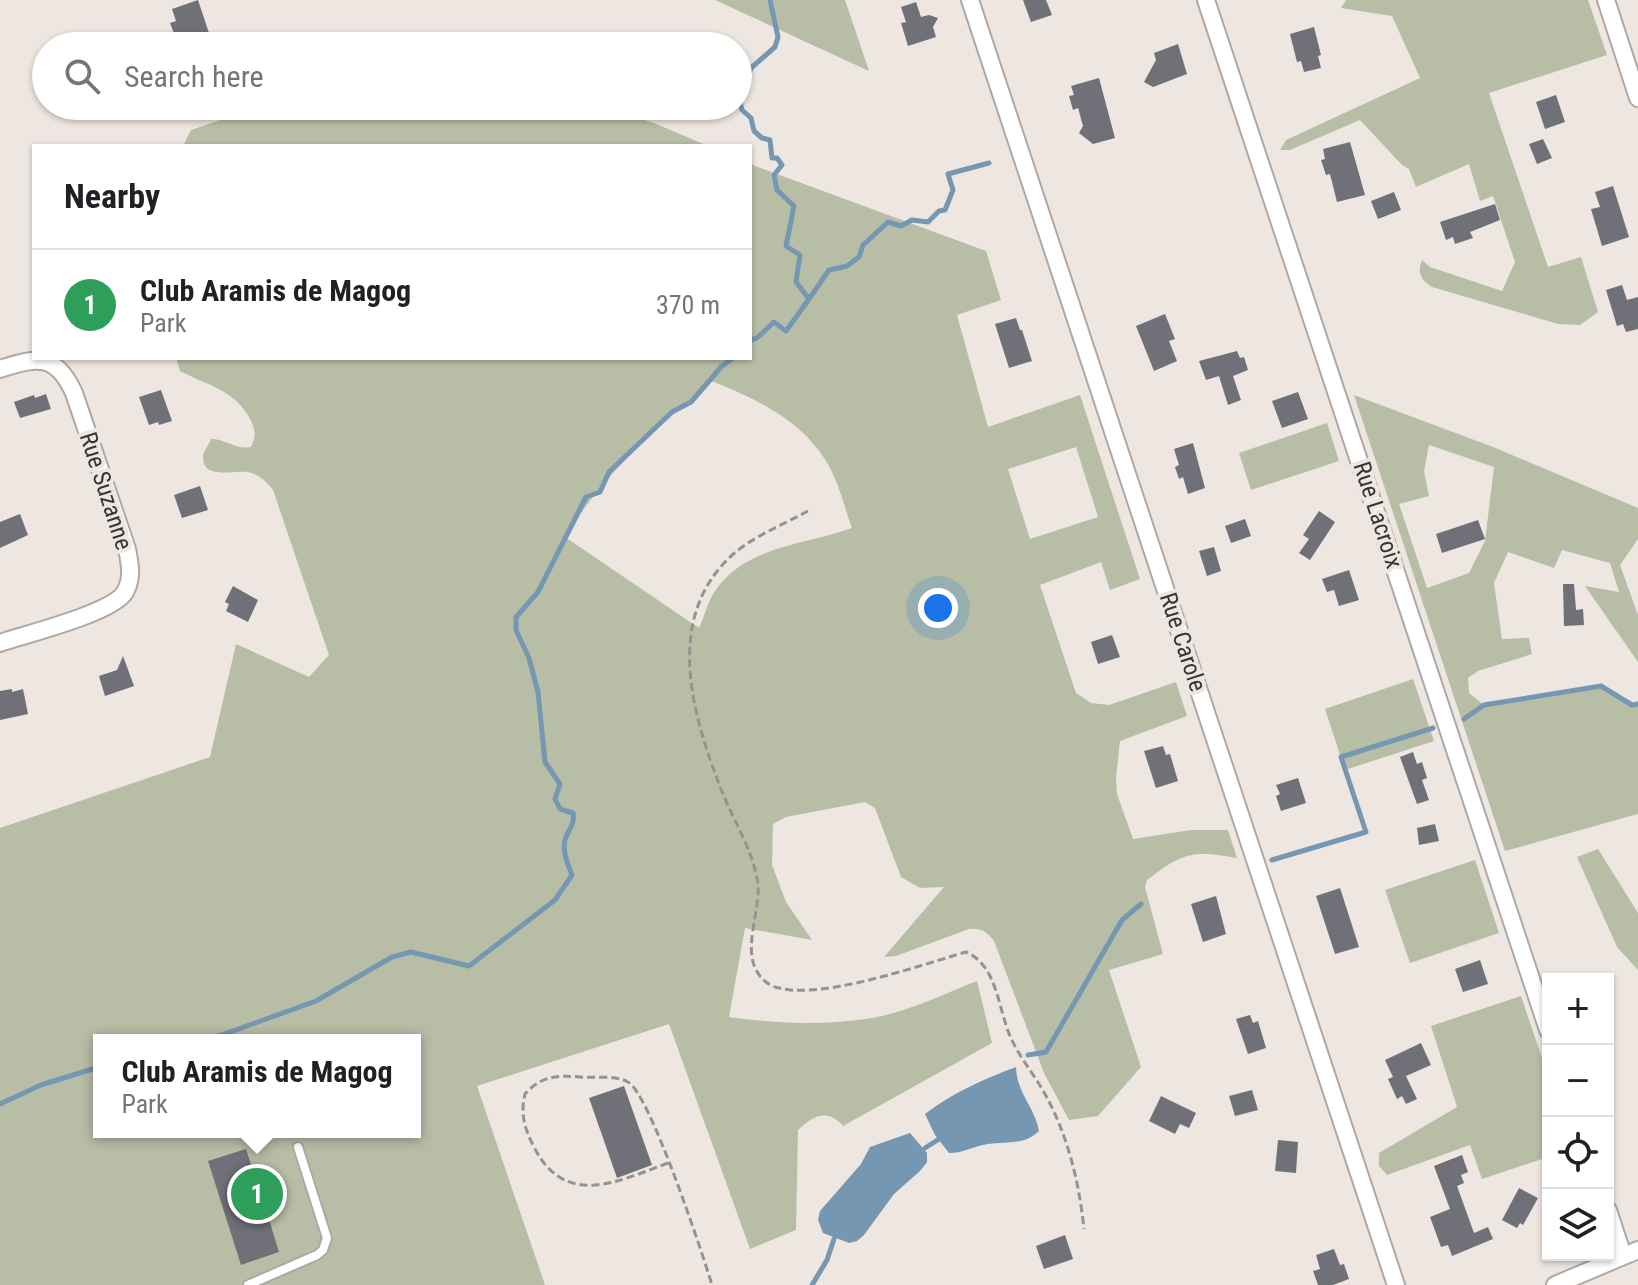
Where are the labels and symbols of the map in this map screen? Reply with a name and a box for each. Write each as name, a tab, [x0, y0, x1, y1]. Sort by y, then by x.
street label: Rue Suzanne	[74, 429, 138, 553]
street label: Rue Lacroix	[1348, 458, 1408, 572]
your location	[918, 588, 958, 628]
street label: Rue Carole	[1154, 589, 1212, 695]
pin: 1	[231, 1164, 283, 1224]

